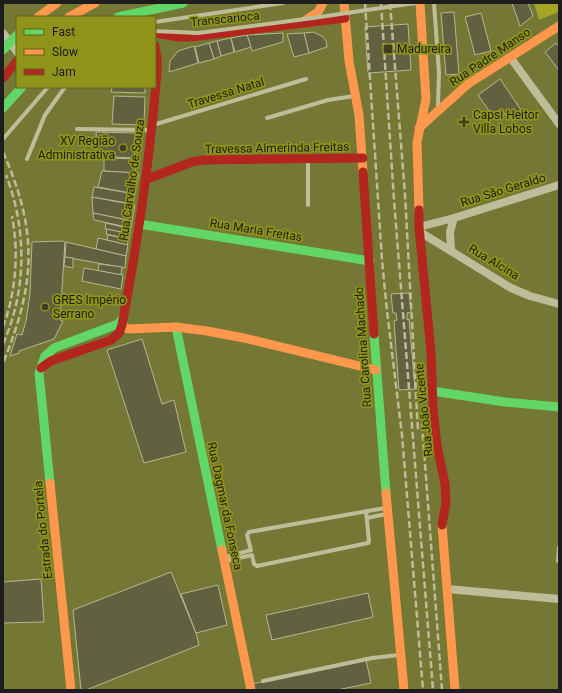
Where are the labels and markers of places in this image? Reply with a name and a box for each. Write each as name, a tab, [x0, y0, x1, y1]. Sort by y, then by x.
place label: Madureira	[397, 42, 451, 56]
marker: Madureira	[382, 43, 394, 55]
place label: Capsi Heitor Villa Lobos	[473, 108, 539, 136]
marker: Capsi Heitor Villa Lobos	[458, 116, 470, 128]
place label: XV Região Administrativa	[38, 134, 115, 162]
marker: XV Região Administrativa	[118, 143, 128, 153]
place label: GRES Império Serrano	[53, 293, 126, 321]
marker: GRES Império Serrano	[40, 302, 50, 312]

